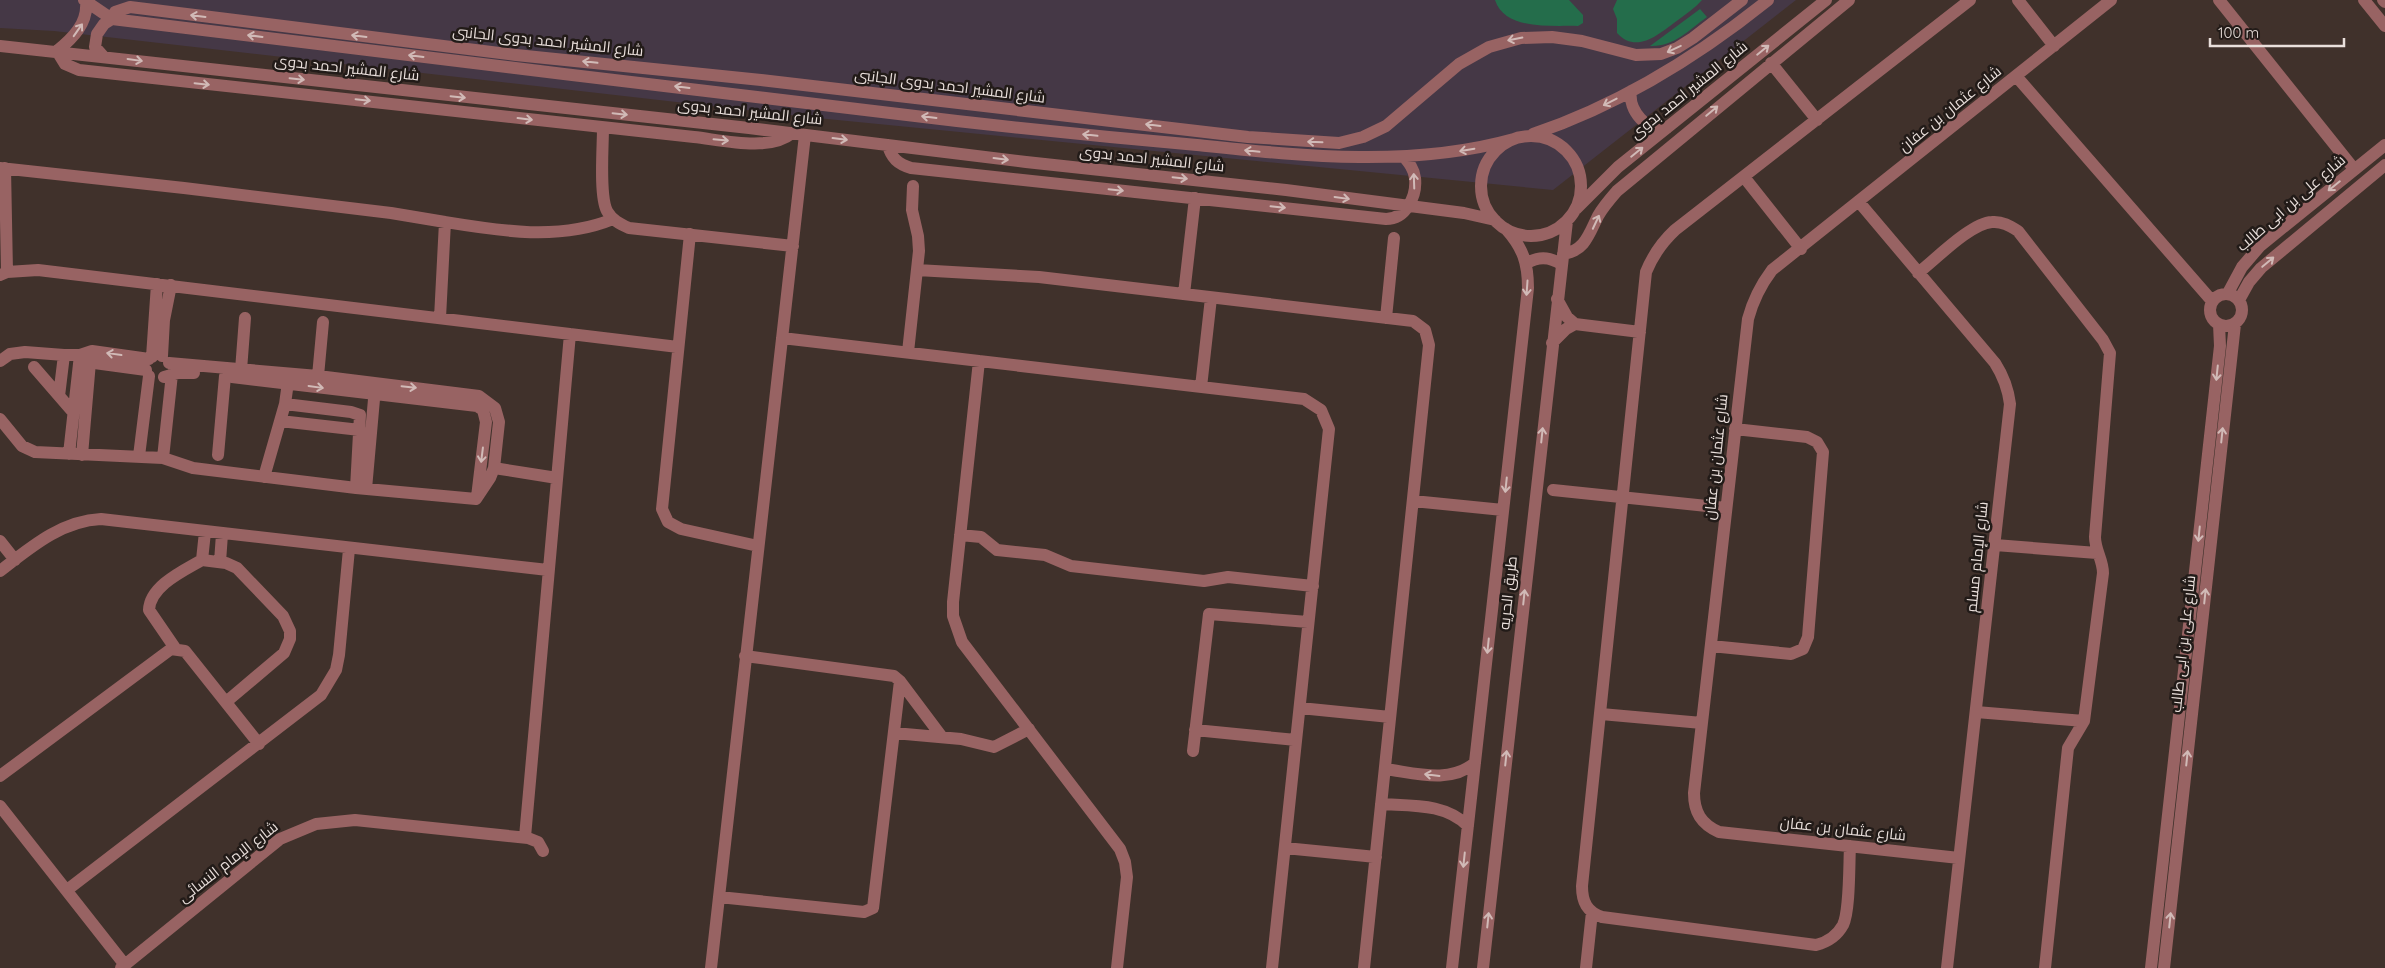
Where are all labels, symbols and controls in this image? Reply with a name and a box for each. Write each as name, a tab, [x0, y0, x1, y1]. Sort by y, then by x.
one-way arrow	[190, 11, 206, 21]
scale bar	[2210, 15, 2344, 47]
street label: شارع المشير احمد بدوى الجانبى	[451, 21, 645, 62]
one-way arrow	[73, 23, 83, 37]
text: 100 m	[2218, 23, 2259, 42]
one-way arrow	[247, 31, 263, 41]
one-way arrow	[352, 31, 368, 41]
one-way arrow	[1507, 35, 1523, 44]
street label: شارع المشير احمد بدوى	[1626, 36, 1752, 144]
one-way arrow	[1667, 45, 1682, 54]
one-way arrow	[1757, 45, 1770, 56]
street label: شارع المشير احمد بدوى	[273, 50, 420, 87]
one-way arrow	[409, 51, 425, 61]
one-way arrow	[127, 55, 143, 65]
one-way arrow	[583, 57, 599, 67]
street label: شارع عثمان بن عفان	[1895, 61, 2006, 157]
street label: شارع المشير احمد بدوى الجانبى	[853, 64, 1047, 109]
one-way arrow	[289, 74, 305, 84]
one-way arrow	[193, 79, 209, 89]
one-way arrow	[674, 82, 690, 92]
one-way arrow	[450, 92, 466, 102]
street label: شارع المشير احمد بدوى	[676, 94, 823, 131]
one-way arrow	[355, 95, 371, 105]
one-way arrow	[1603, 98, 1618, 107]
one-way arrow	[1706, 105, 1719, 117]
one-way arrow	[612, 109, 628, 119]
one-way arrow	[921, 112, 937, 122]
one-way arrow	[516, 114, 532, 124]
one-way arrow	[1146, 120, 1162, 130]
one-way arrow	[1083, 130, 1099, 140]
one-way arrow	[832, 134, 848, 144]
one-way arrow	[713, 135, 729, 145]
one-way arrow	[1307, 138, 1323, 147]
street label: شارع المشير احمد بدوى	[1078, 141, 1225, 178]
one-way arrow	[1244, 146, 1260, 156]
one-way arrow	[1459, 146, 1475, 156]
one-way arrow	[1630, 147, 1643, 158]
street label: شارع على بن ابى طالب	[2232, 150, 2350, 257]
one-way arrow	[993, 155, 1009, 165]
one-way arrow	[1172, 173, 1188, 183]
one-way arrow	[1409, 173, 1419, 189]
one-way arrow	[2327, 181, 2340, 192]
one-way arrow	[1108, 185, 1124, 195]
one-way arrow	[1333, 193, 1349, 203]
one-way arrow	[1270, 202, 1286, 212]
one-way arrow	[1591, 215, 1601, 230]
one-way arrow	[2262, 256, 2275, 267]
one-way arrow	[1523, 280, 1532, 296]
one-way arrow	[106, 349, 122, 359]
one-way arrow	[2212, 364, 2222, 380]
one-way arrow	[308, 382, 324, 392]
one-way arrow	[400, 382, 416, 392]
street label: شارع عثمان بن عفان	[1699, 393, 1734, 521]
one-way arrow	[1537, 427, 1547, 443]
one-way arrow	[2218, 427, 2227, 443]
one-way arrow	[477, 446, 487, 462]
one-way arrow	[1501, 476, 1511, 492]
street label: شارع الإمام مسلم	[1961, 501, 1994, 614]
one-way arrow	[2194, 526, 2204, 542]
street label: طريق الحريه	[1494, 555, 1522, 631]
street label: شارع على بن ابى طالب	[2166, 574, 2201, 714]
one-way arrow	[1519, 589, 1529, 605]
one-way arrow	[2200, 589, 2210, 605]
one-way arrow	[1483, 638, 1493, 654]
one-way arrow	[1501, 750, 1511, 766]
one-way arrow	[2182, 750, 2192, 766]
one-way arrow	[1424, 770, 1440, 780]
street label: شارع عثمان بن عفان	[1779, 812, 1907, 847]
street label: شارع الإمام النسائى	[174, 817, 283, 908]
one-way arrow	[1459, 852, 1469, 868]
one-way arrow	[1483, 912, 1493, 928]
one-way arrow	[2165, 912, 2175, 928]

